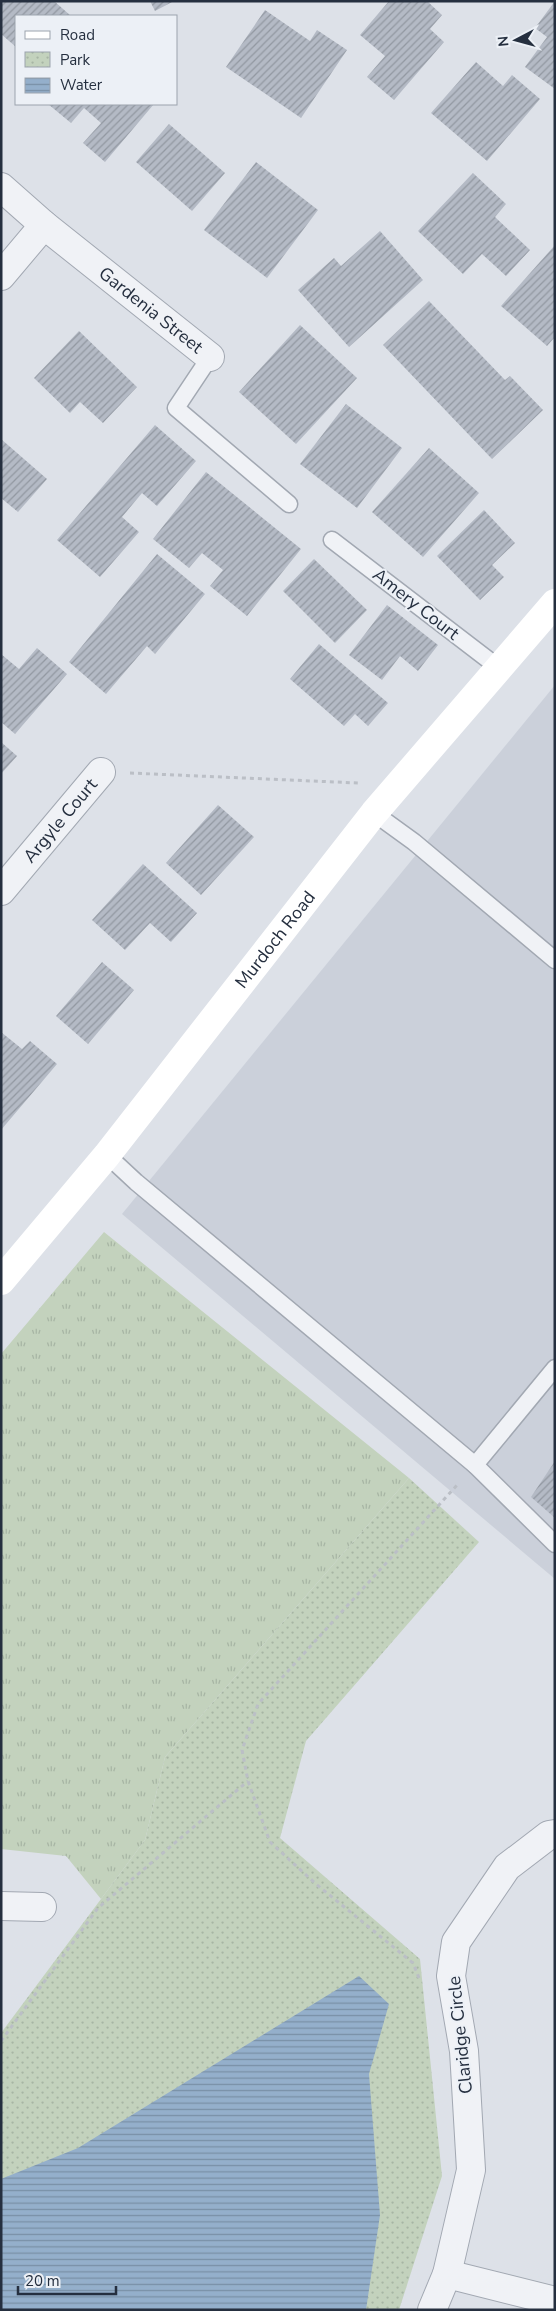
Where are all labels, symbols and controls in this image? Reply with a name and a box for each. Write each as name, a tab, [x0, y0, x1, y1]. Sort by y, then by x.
legend	[15, 15, 178, 105]
north arrow	[491, 15, 541, 65]
text: Road	[60, 25, 95, 45]
text: N	[494, 35, 514, 48]
text: Park	[60, 50, 90, 70]
text: Water	[60, 75, 103, 95]
street label: Gardenia Street	[94, 261, 209, 359]
street label: Amery Court	[368, 563, 465, 646]
street label: Argyle Court	[18, 773, 103, 868]
street label: Murdoch Road	[230, 886, 321, 993]
street label: Claridge Circle	[442, 1975, 478, 2095]
scale bar	[18, 2264, 115, 2296]
text: 20 m	[25, 2271, 60, 2291]

